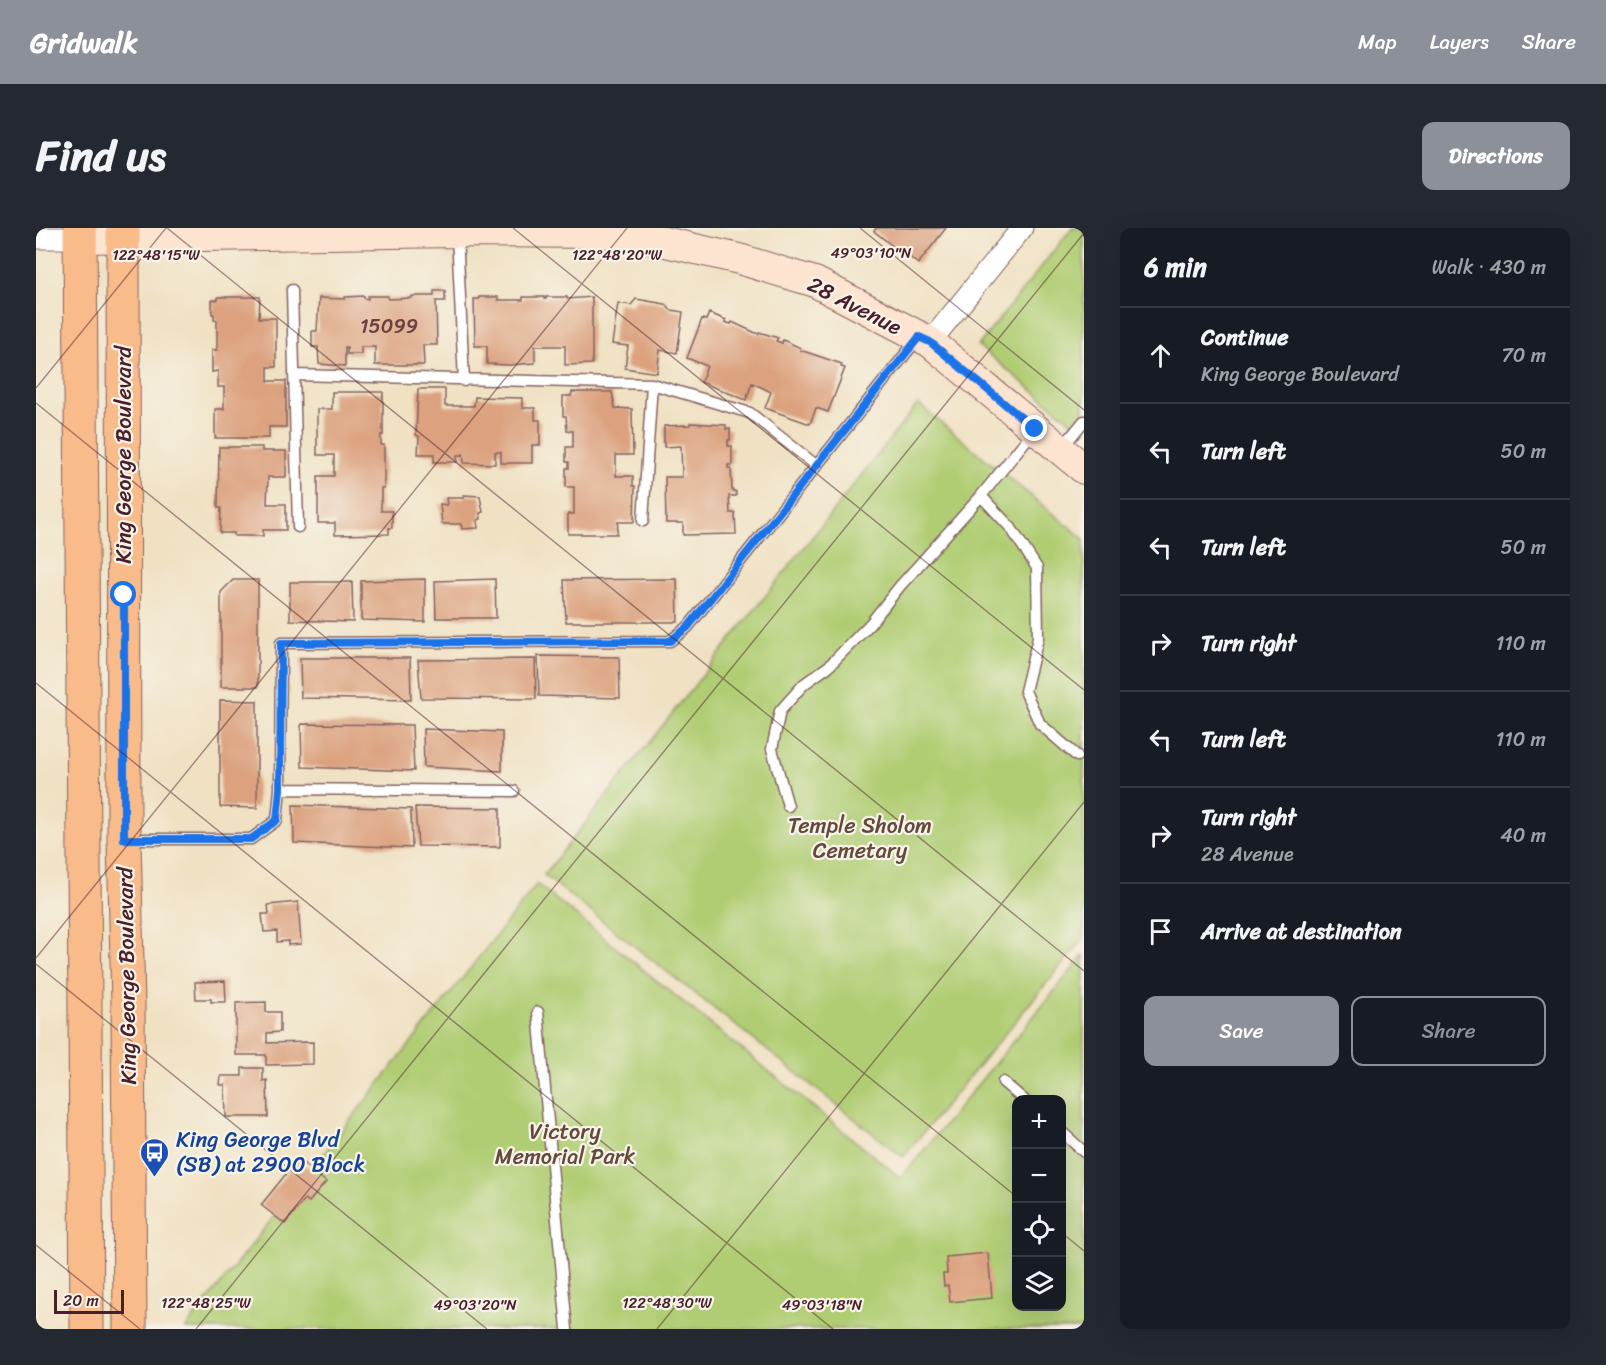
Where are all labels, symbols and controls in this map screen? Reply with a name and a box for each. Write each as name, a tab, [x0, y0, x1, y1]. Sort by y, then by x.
text: Gridwalk	[30, 18, 138, 67]
text: Map	[1358, 23, 1397, 61]
text: Layers	[1430, 23, 1489, 61]
text: Share	[1522, 23, 1576, 61]
text: Find us	[36, 119, 166, 193]
button: Directions	[1422, 122, 1570, 190]
text: 49°03'10"N	[831, 240, 912, 266]
text: 122°48'15"W	[112, 242, 200, 268]
text: 122°48'20"W	[572, 242, 662, 268]
text: 6 min	[1144, 244, 1207, 290]
text: Walk · 430 m	[1432, 250, 1546, 285]
street label: 28 Avenue	[801, 265, 909, 346]
house number: 15099	[360, 309, 418, 344]
text: Continue	[1201, 318, 1289, 357]
text: 70 m	[1501, 338, 1546, 373]
icon: ahead	[1144, 339, 1177, 372]
street label: King George Boulevard	[104, 345, 143, 564]
text: King George Boulevard	[1201, 357, 1399, 392]
route end	[1021, 415, 1047, 441]
text: Turn left	[1201, 432, 1286, 471]
text: 50 m	[1501, 434, 1546, 469]
icon: left	[1144, 435, 1177, 468]
text: Turn left	[1201, 528, 1286, 567]
text: 50 m	[1501, 530, 1546, 565]
icon: left	[1144, 531, 1177, 564]
route start	[110, 581, 136, 607]
text: Turn right	[1201, 624, 1296, 663]
text: 110 m	[1496, 626, 1546, 661]
icon: right	[1144, 627, 1177, 660]
text: Turn left	[1201, 720, 1286, 759]
text: 110 m	[1496, 722, 1546, 757]
icon: left	[1144, 723, 1177, 756]
text: Turn right	[1201, 798, 1296, 837]
park label: Temple Sholom Cemetary	[788, 806, 932, 870]
text: 40 m	[1500, 818, 1546, 853]
icon: right	[1144, 819, 1177, 852]
text: 28 Avenue	[1201, 837, 1294, 872]
street label: King George Boulevard	[105, 866, 148, 1085]
text: Arrive at destination	[1201, 912, 1402, 951]
icon: arrive	[1144, 915, 1177, 948]
button: Save	[1144, 996, 1339, 1066]
button: Share	[1351, 996, 1546, 1066]
map controls	[1012, 1095, 1066, 1311]
button: +	[1012, 1095, 1066, 1149]
park label: Victory Memorial Park	[495, 1112, 636, 1176]
place label: King George Blvd (SB) at 2900 Block	[176, 1120, 365, 1184]
bus stop icon: King George Blvd (SB) at 2900 Block	[139, 1136, 171, 1178]
button: −	[1012, 1149, 1066, 1203]
button: locate	[1012, 1203, 1066, 1257]
button: layers	[1012, 1257, 1066, 1311]
text: 20 m	[63, 1286, 99, 1315]
scale bar	[54, 1287, 124, 1314]
text: 122°48'25"W	[161, 1290, 251, 1316]
text: 122°48'30"W	[622, 1290, 712, 1316]
text: 49°03'20"N	[433, 1292, 517, 1318]
text: 49°03'18"N	[782, 1292, 863, 1318]

